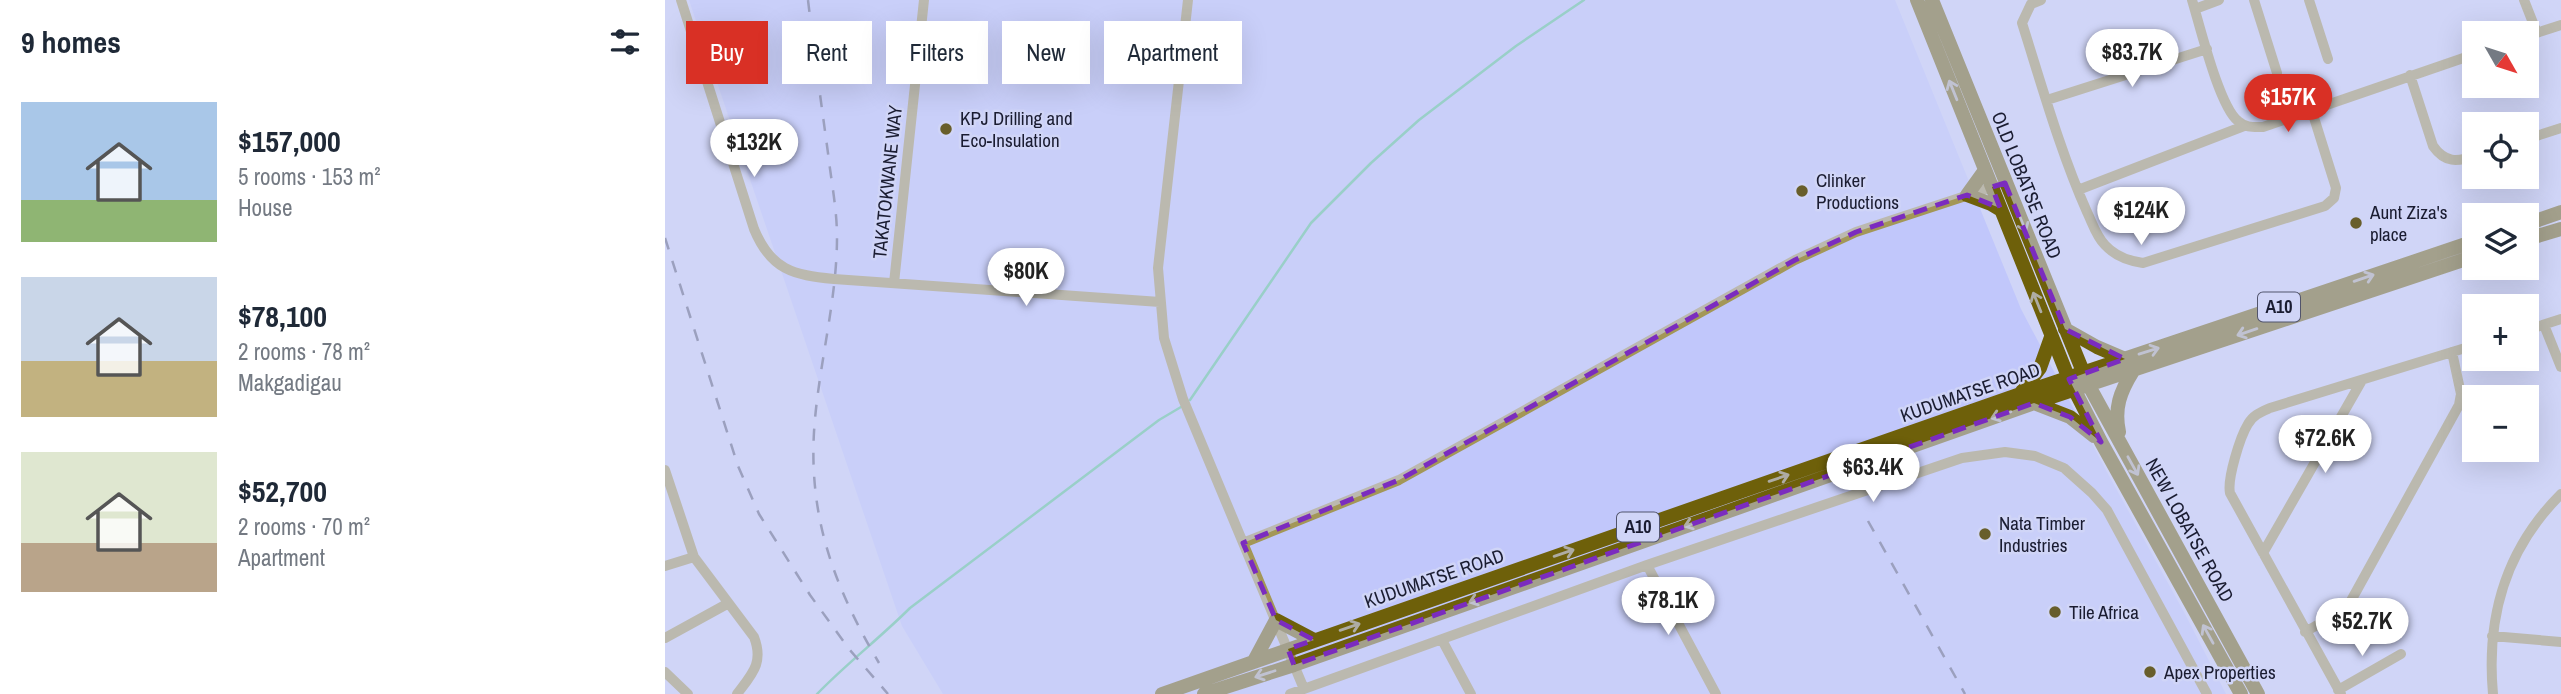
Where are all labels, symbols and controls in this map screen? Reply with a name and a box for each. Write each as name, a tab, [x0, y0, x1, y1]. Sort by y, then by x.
chip: Buy	[686, 21, 768, 84]
chip: Rent	[782, 21, 872, 84]
chip: Filters	[886, 21, 988, 84]
chip: New	[1002, 21, 1090, 84]
chip: Apartment	[1104, 21, 1242, 84]
north arrow	[2462, 21, 2539, 98]
map controls	[2462, 21, 2539, 462]
text: 9 homes	[21, 22, 121, 62]
icon: filters	[606, 23, 644, 61]
pin: $83.7K	[2075, 29, 2189, 89]
text: $83.7K	[2102, 36, 2162, 67]
pin: $157K	[2239, 74, 2337, 134]
one-way arrow	[1946, 80, 1959, 102]
text: $157K	[2260, 81, 2316, 112]
street label: TAKATOKWANE WAY	[866, 103, 908, 260]
place label: KPJ Drilling and Eco-Insulation	[960, 105, 1073, 153]
street label: OLD LOBATSE ROAD	[1986, 108, 2068, 262]
button: locate	[2462, 112, 2539, 189]
pin: $132K	[705, 120, 803, 179]
text: $157,000	[238, 121, 341, 161]
marker: KPJ Drilling and Eco-Insulation	[938, 121, 954, 137]
text: $132K	[726, 126, 782, 157]
icon: home	[77, 130, 161, 214]
text: 5 rooms · 153 m²	[238, 161, 381, 192]
place label: Clinker Productions	[1816, 167, 1899, 215]
marker: Clinker Productions	[1794, 183, 1810, 199]
pin: $124K	[2092, 188, 2190, 247]
text: House	[238, 192, 293, 223]
text: $124K	[2113, 194, 2169, 225]
place label: Aunt Ziza's place	[2369, 199, 2448, 247]
button: layers	[2462, 203, 2539, 280]
one-way arrow	[2016, 211, 2029, 233]
marker: Aunt Ziza's place	[2348, 215, 2364, 231]
pin: $80K	[985, 248, 1067, 308]
text: $80K	[1003, 255, 1049, 286]
one-way arrow	[2353, 271, 2375, 283]
one-way arrow	[2030, 291, 2043, 313]
road number: A10	[2258, 292, 2300, 321]
button: +	[2462, 294, 2539, 371]
text: $78,100	[238, 296, 327, 336]
icon: home	[77, 305, 161, 389]
one-way arrow	[2237, 327, 2259, 339]
text: 2 rooms · 78 m²	[238, 336, 370, 367]
one-way arrow	[2138, 344, 2160, 357]
street label: KUDUMATSE ROAD	[1897, 356, 2043, 428]
text: Makgadigau	[238, 367, 342, 398]
button: −	[2462, 385, 2539, 462]
one-way arrow	[1990, 410, 2012, 422]
pin: $72.6K	[2268, 416, 2382, 475]
text: $72.6K	[2295, 422, 2355, 453]
pin: $63.4K	[1816, 444, 1930, 504]
text: $63.4K	[1843, 451, 1903, 482]
street label: NEW LOBATSE ROAD	[2140, 453, 2240, 607]
one-way arrow	[2127, 455, 2141, 475]
text: $52,700	[238, 471, 327, 511]
one-way arrow	[1768, 471, 1790, 483]
icon: home	[77, 480, 161, 564]
place label: Nata Timber Industries	[1999, 510, 2086, 558]
text: 2 rooms · 70 m²	[238, 511, 370, 542]
road number: A10	[1617, 512, 1659, 542]
one-way arrow	[1683, 518, 1705, 530]
marker: Nata Timber Industries	[1977, 526, 1993, 542]
text: Apartment	[238, 542, 325, 573]
street label: KUDUMATSE ROAD	[1361, 542, 1507, 614]
one-way arrow	[1553, 546, 1575, 558]
pin: $78.1K	[1611, 578, 1725, 637]
text: $78.1K	[1638, 584, 1698, 615]
one-way arrow	[1469, 594, 1491, 606]
pin: $52.7K	[2305, 598, 2419, 658]
place label: Tile Africa	[2069, 599, 2139, 625]
marker: Tile Africa	[2047, 604, 2063, 620]
text: $52.7K	[2332, 605, 2392, 636]
one-way arrow	[1338, 620, 1360, 632]
one-way arrow	[2201, 625, 2215, 645]
place label: Apex Properties	[2163, 659, 2276, 685]
marker: Apex Properties	[2142, 664, 2158, 680]
one-way arrow	[1254, 669, 1276, 681]

